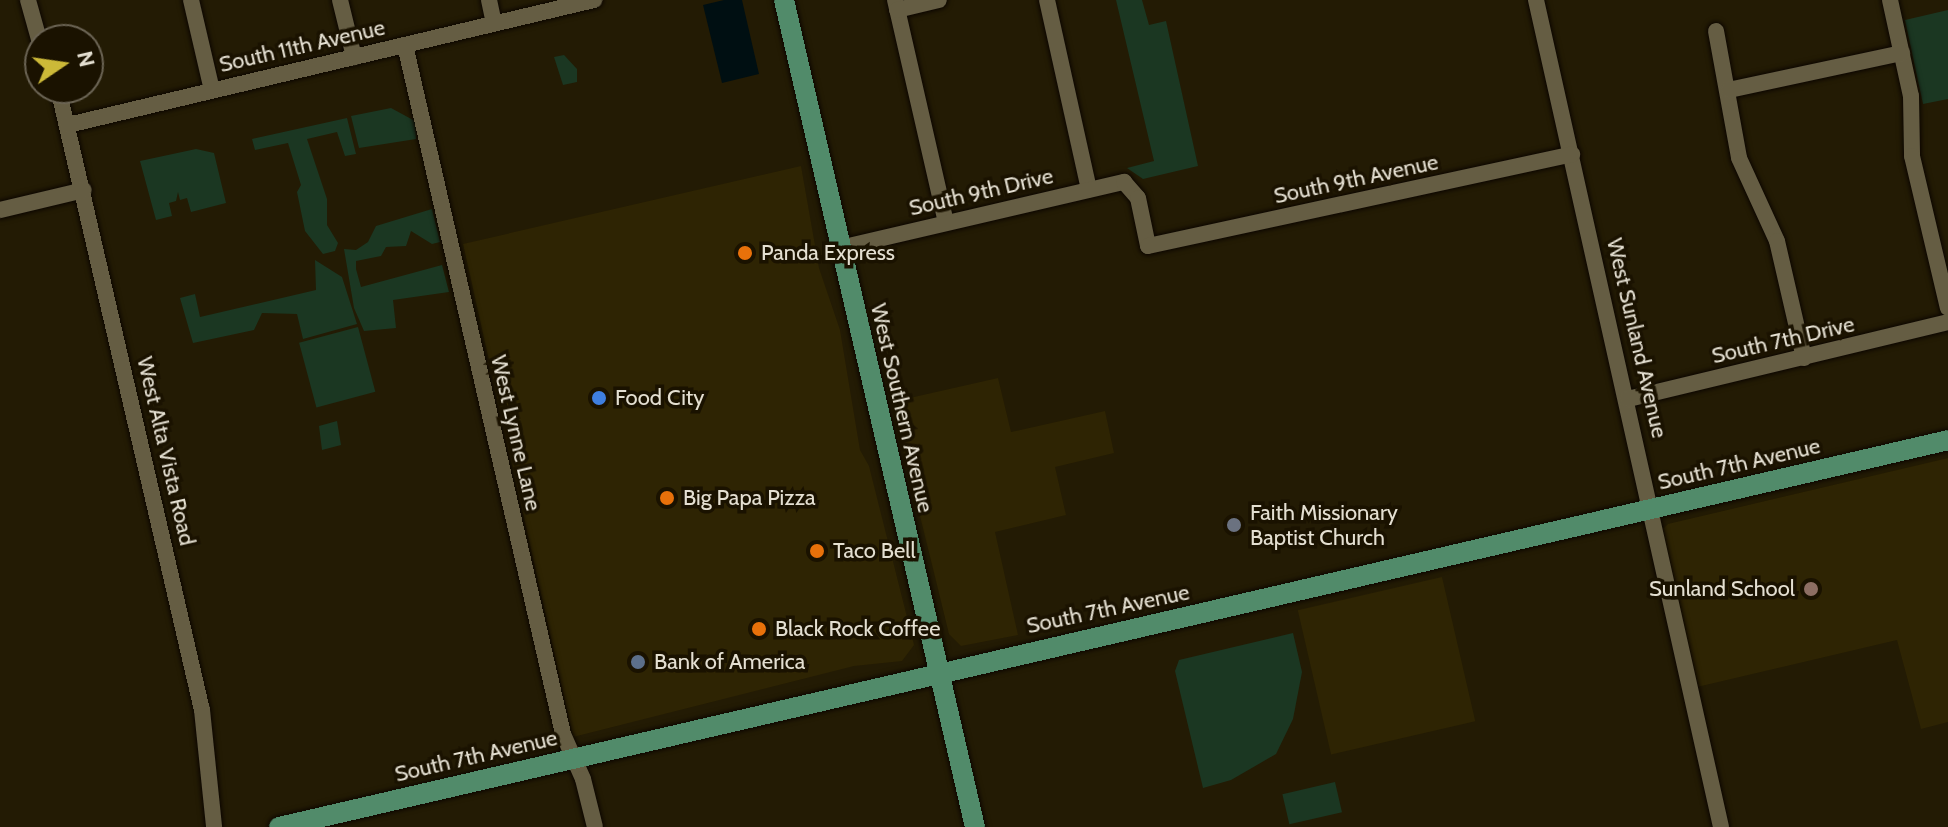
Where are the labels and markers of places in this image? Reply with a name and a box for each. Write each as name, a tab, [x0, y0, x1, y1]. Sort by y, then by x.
place label: Panda Express	[761, 240, 895, 266]
marker: Panda Express	[736, 244, 754, 262]
place label: Food City	[615, 385, 704, 411]
marker: Food City	[590, 389, 608, 407]
place label: Big Papa Pizza	[683, 485, 816, 511]
marker: Big Papa Pizza	[658, 489, 676, 507]
place label: Faith Missionary Baptist Church	[1250, 499, 1398, 550]
marker: Faith Missionary Baptist Church	[1225, 516, 1243, 534]
place label: Taco Bell	[833, 538, 916, 564]
marker: Taco Bell	[808, 542, 826, 560]
place label: Sunland School	[1649, 576, 1795, 602]
marker: Sunland School	[1802, 580, 1820, 598]
place label: Black Rock Coffee	[775, 616, 940, 642]
marker: Black Rock Coffee	[750, 620, 768, 638]
place label: Bank of America	[654, 649, 805, 675]
marker: Bank of America	[629, 653, 647, 671]

